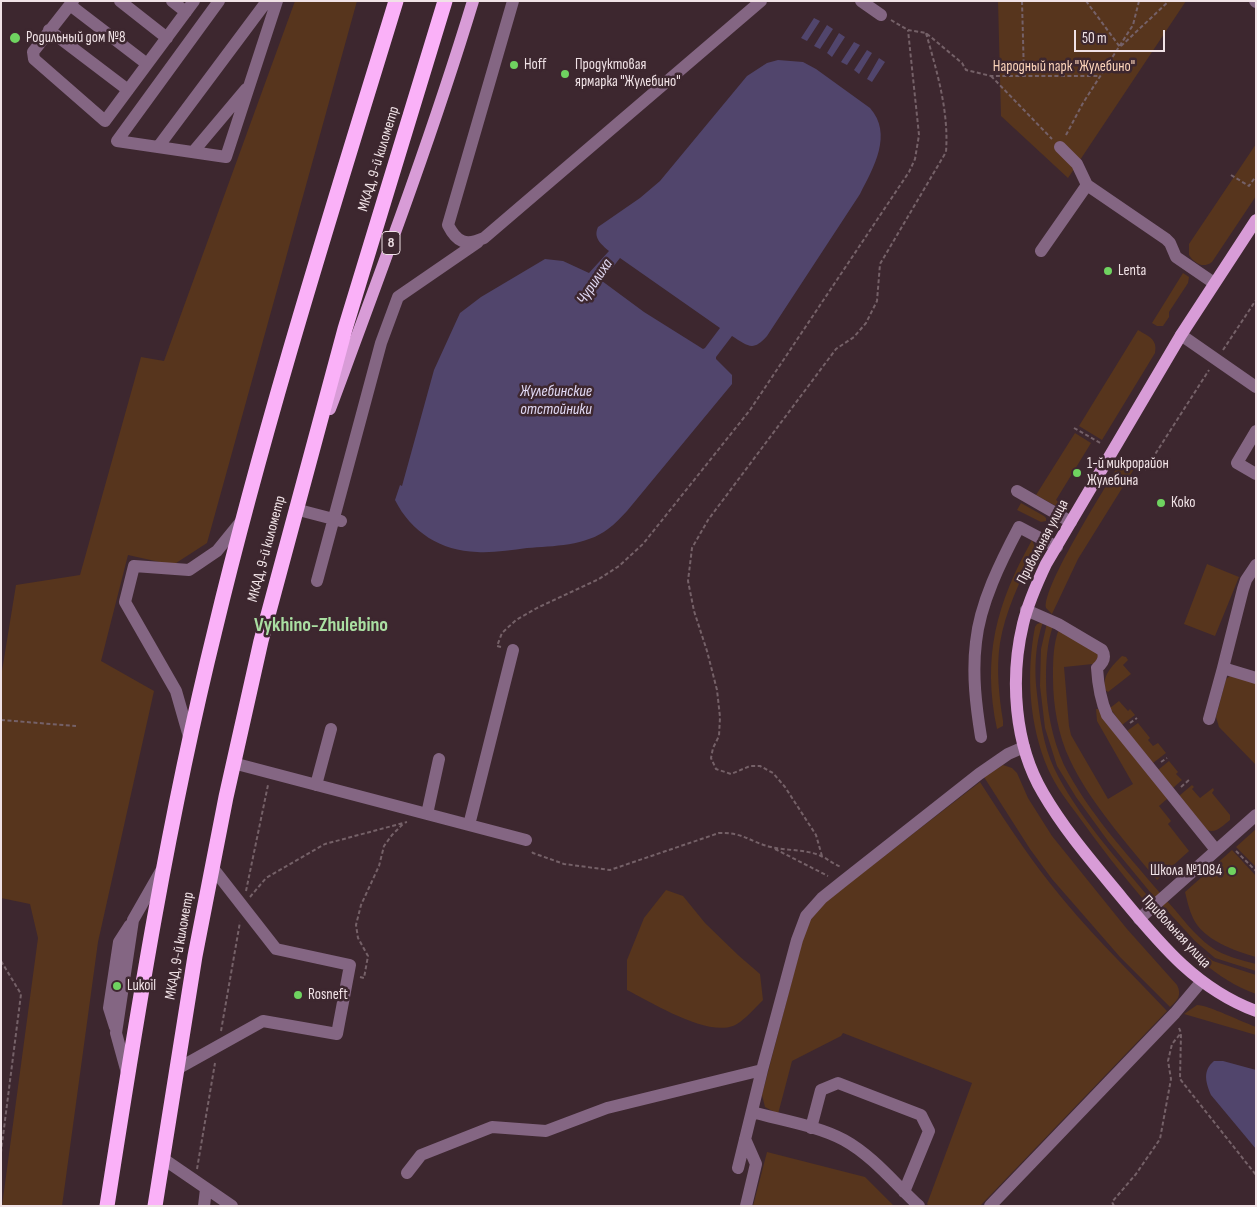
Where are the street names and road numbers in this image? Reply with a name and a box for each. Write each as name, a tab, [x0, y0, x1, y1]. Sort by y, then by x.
street label: МКАД, 9-й километр	[354, 104, 404, 214]
road number: 8	[382, 232, 400, 254]
street label: МКАД, 9-й километр	[244, 494, 290, 604]
street label: Привольная улица	[1013, 497, 1073, 587]
street label: МКАД, 9-й километр	[162, 891, 198, 1001]
street label: Привольная улица	[1138, 892, 1214, 972]

